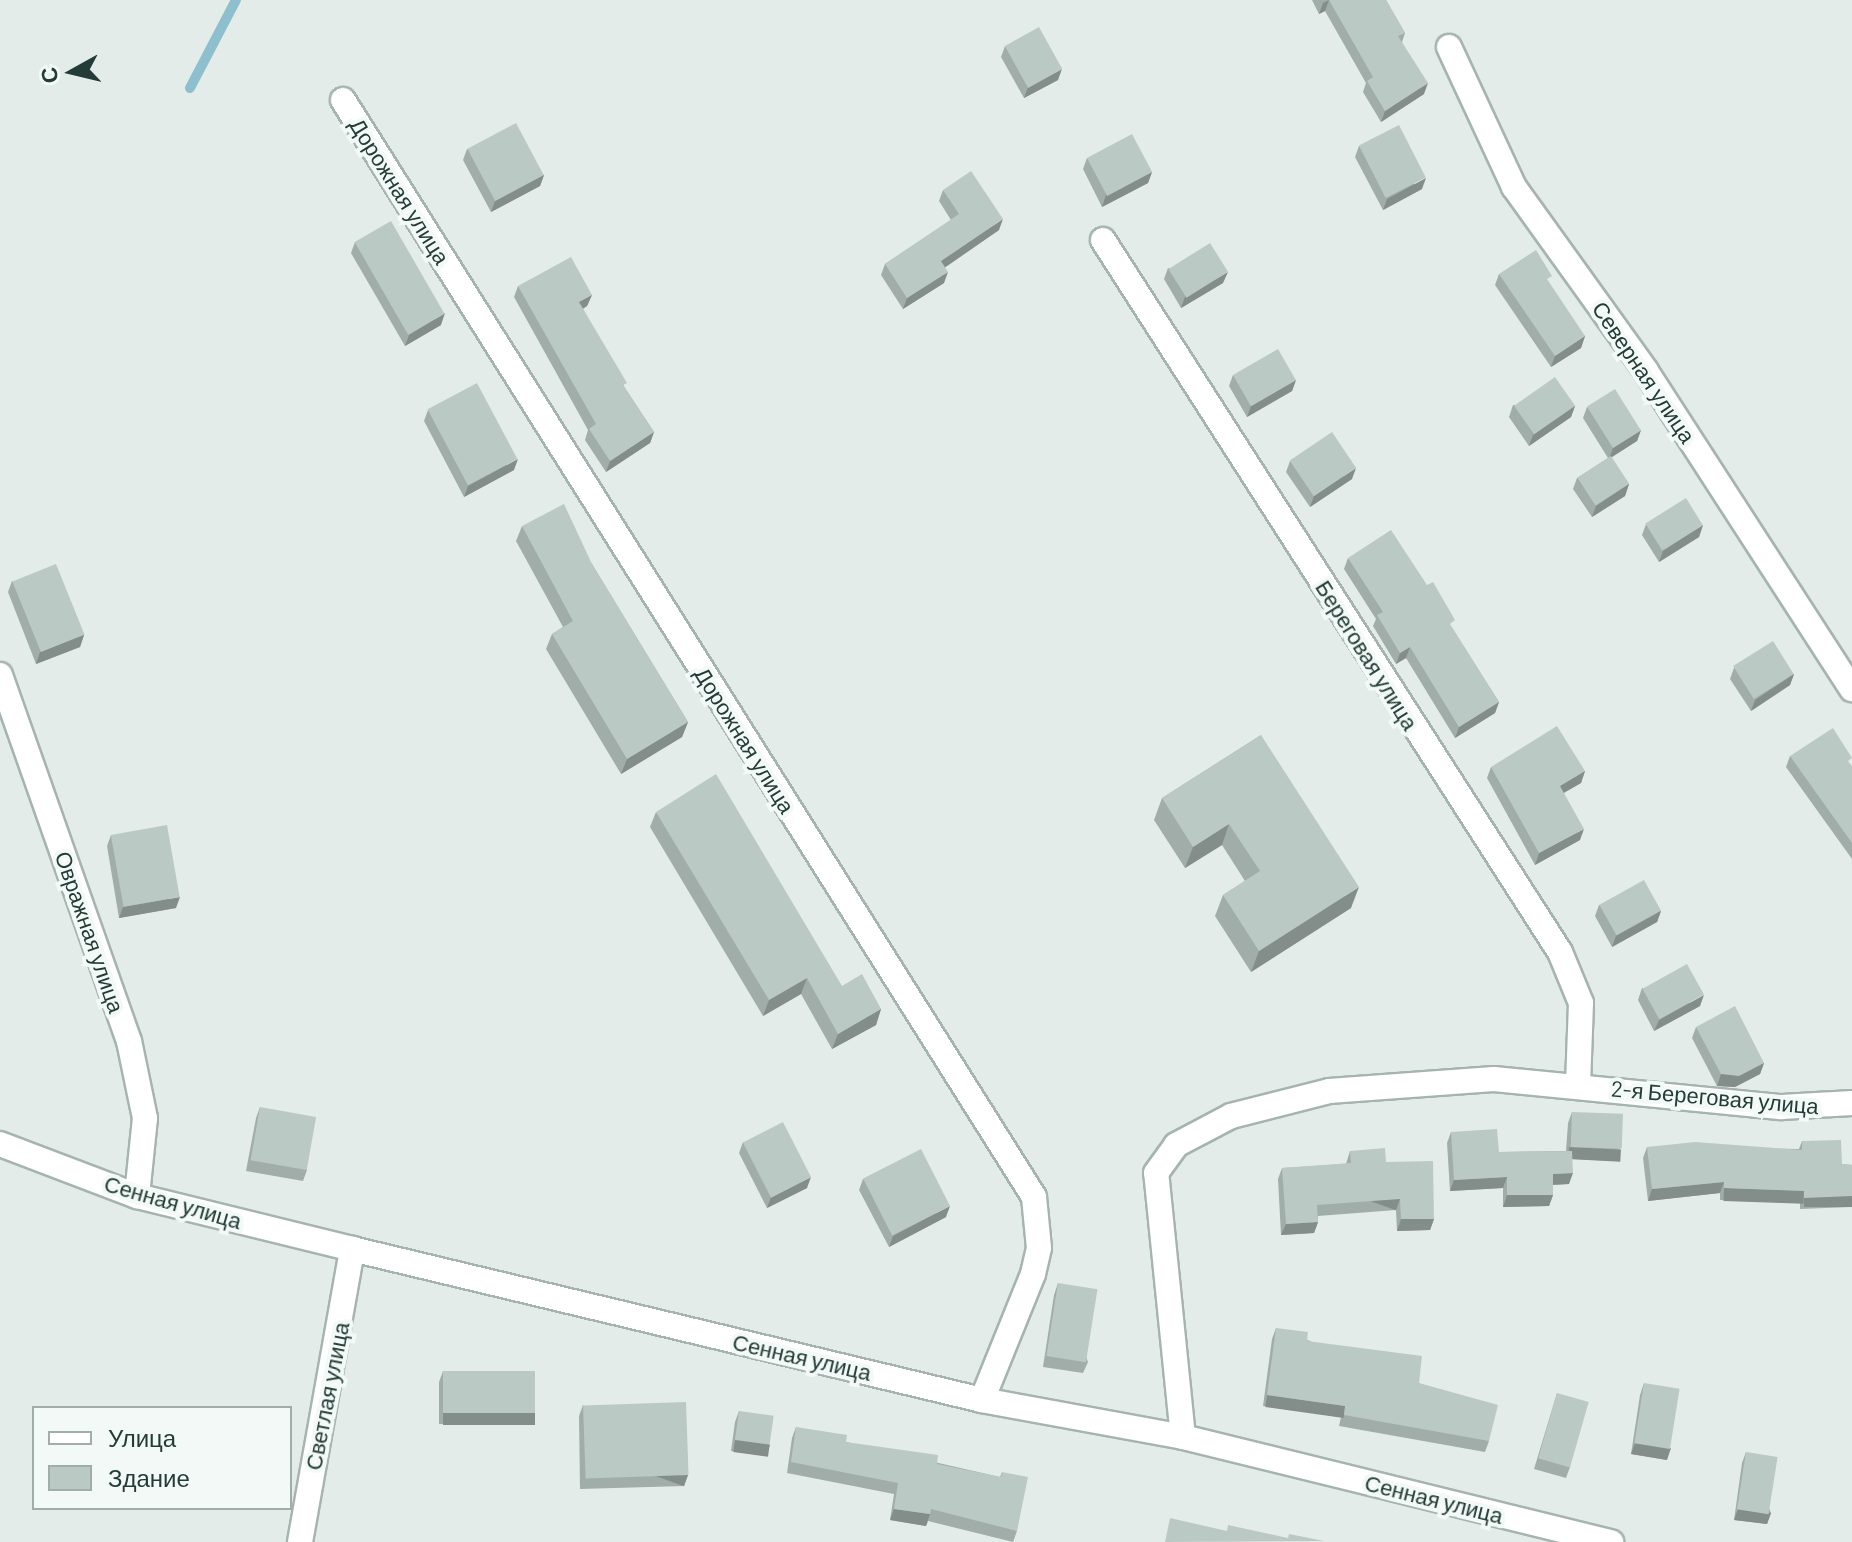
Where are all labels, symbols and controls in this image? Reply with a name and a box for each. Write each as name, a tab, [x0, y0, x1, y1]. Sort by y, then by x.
north arrow	[32, 32, 112, 112]
text: С	[34, 66, 62, 85]
street label: Дорожная улица	[344, 113, 456, 269]
street label: Северная улица	[1587, 296, 1701, 448]
street label: Береговая улица	[1310, 575, 1424, 735]
street label: Дорожная улица	[689, 662, 801, 818]
street label: Овражная улица	[50, 848, 130, 1016]
street label: 2-я Береговая улица	[1610, 1075, 1820, 1119]
street label: Сенная улица	[101, 1170, 245, 1234]
street label: Светлая улица	[300, 1320, 354, 1472]
street label: Сенная улица	[730, 1328, 874, 1386]
legend	[32, 1406, 292, 1510]
text: Улица	[108, 1423, 176, 1452]
text: Здание	[108, 1463, 190, 1492]
street label: Сенная улица	[1362, 1469, 1506, 1529]

